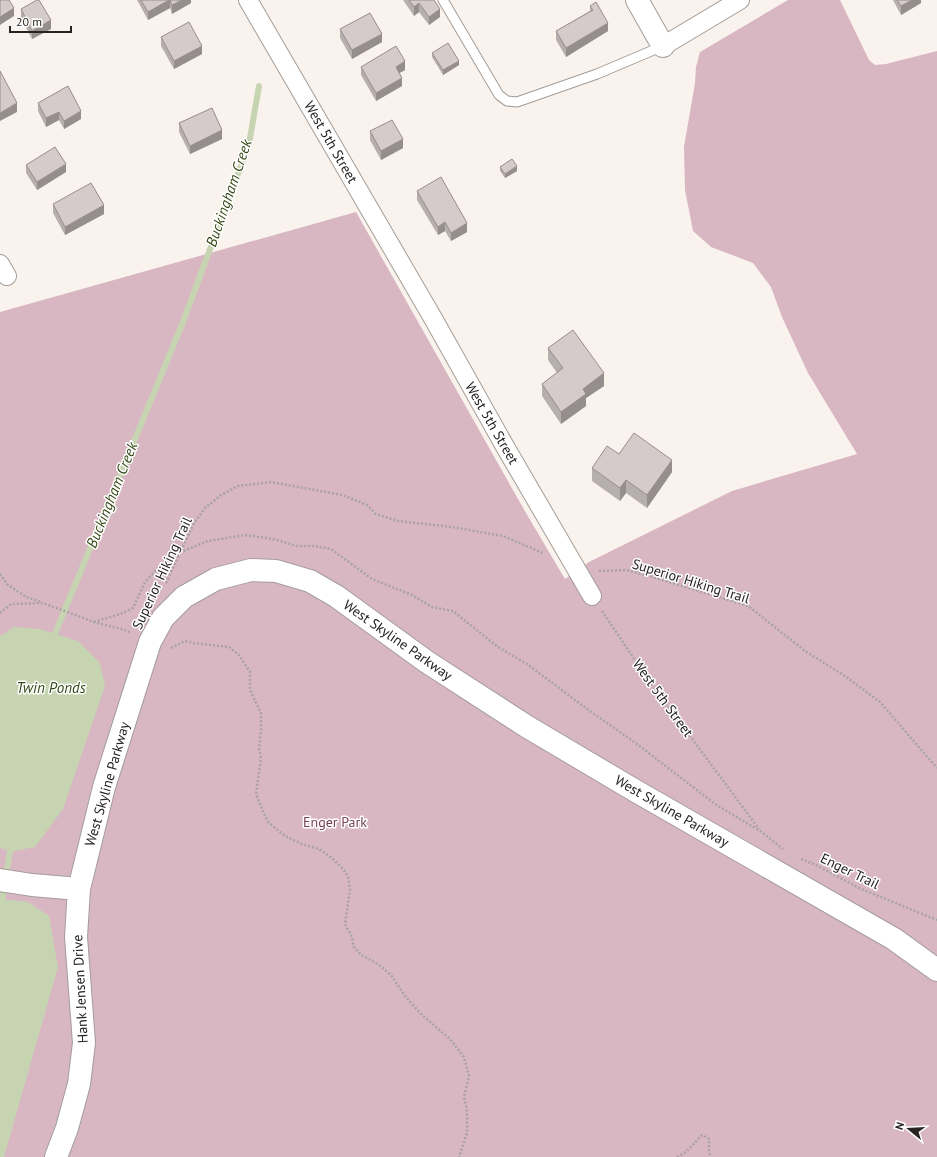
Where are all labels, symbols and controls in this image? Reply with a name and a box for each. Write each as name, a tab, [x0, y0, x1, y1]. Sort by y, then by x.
scale bar	[10, 8, 71, 34]
text: 20 m	[16, 14, 42, 29]
street label: West 5th Street	[300, 98, 362, 187]
water label: Buckingham Creek	[201, 135, 256, 249]
street label: West 5th Street	[461, 379, 523, 468]
water label: Buckingham Creek	[82, 438, 142, 550]
street label: Superior Hiking Trail	[128, 514, 196, 632]
street label: Superior Hiking Trail	[630, 555, 752, 607]
street label: West Skyline Parkway	[340, 596, 456, 685]
street label: West 5th Street	[629, 655, 697, 741]
water label: Twin Ponds	[16, 678, 86, 697]
street label: West Skyline Parkway	[81, 719, 134, 848]
street label: West Skyline Parkway	[612, 771, 733, 851]
park label: Enger Park	[303, 813, 367, 831]
street label: Enger Trail	[817, 849, 883, 893]
street label: Hank Jensen Drive	[68, 934, 92, 1044]
north arrow	[889, 1109, 929, 1149]
text: N	[892, 1120, 907, 1132]

